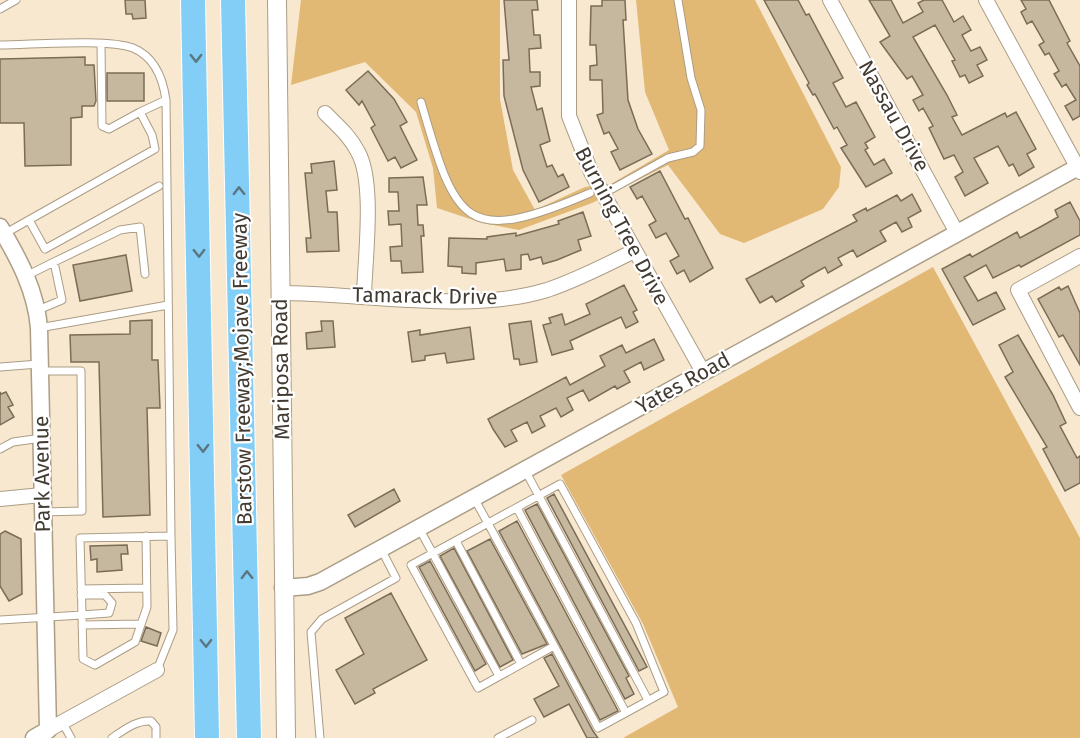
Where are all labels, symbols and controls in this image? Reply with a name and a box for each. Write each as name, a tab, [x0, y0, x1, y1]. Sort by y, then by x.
one-way arrow	[190, 54, 202, 63]
street label: Nassau Drive	[853, 56, 935, 176]
street label: Burning Tree Drive	[569, 142, 675, 310]
one-way arrow	[232, 186, 245, 195]
street label: Barstow Freeway;Mojave Freeway	[226, 212, 258, 525]
one-way arrow	[193, 249, 205, 258]
street label: Tamarack Drive	[352, 282, 498, 310]
street label: Mariposa Road	[267, 298, 295, 440]
street label: Yates Road	[631, 346, 735, 420]
street label: Park Avenue	[28, 415, 56, 533]
one-way arrow	[197, 444, 209, 453]
one-way arrow	[240, 570, 253, 579]
one-way arrow	[200, 639, 212, 648]

